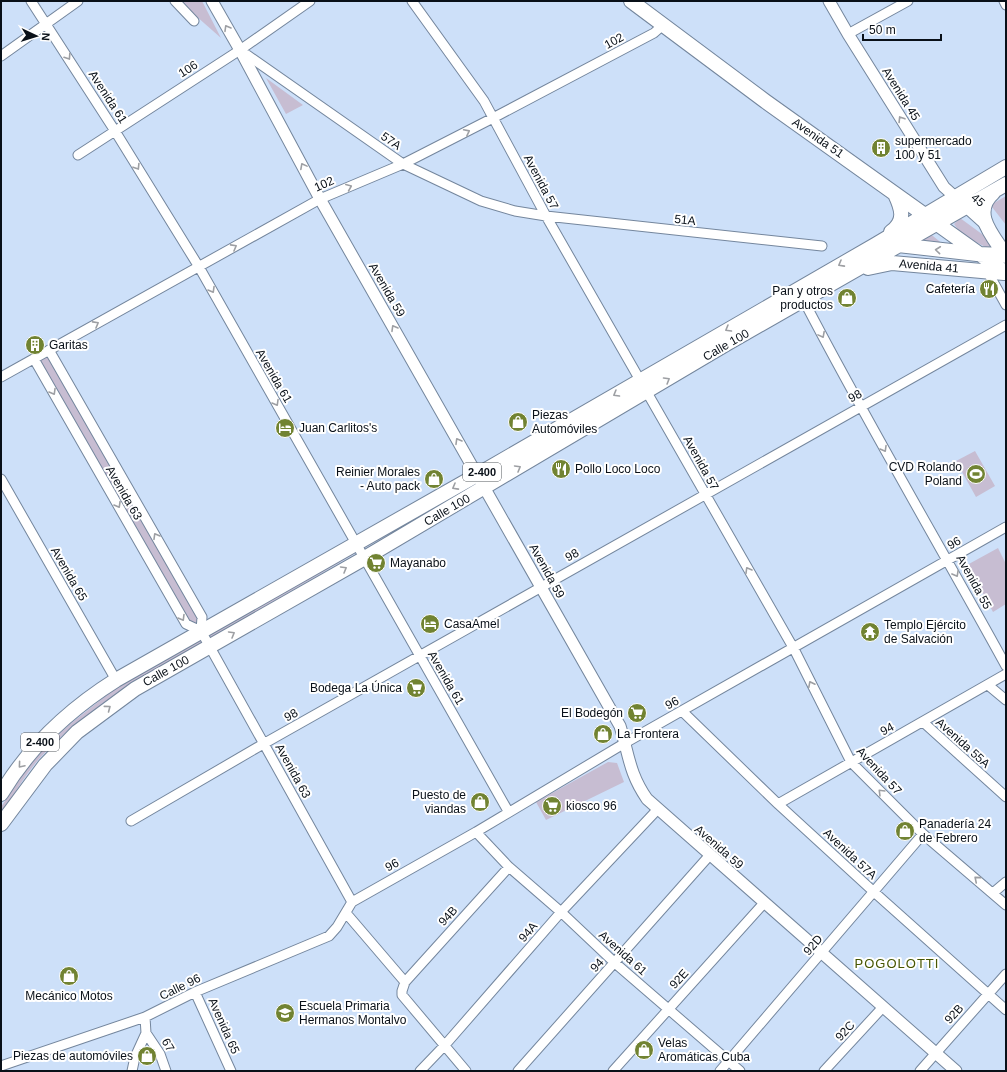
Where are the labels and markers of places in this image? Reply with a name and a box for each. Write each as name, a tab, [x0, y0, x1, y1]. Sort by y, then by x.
place label: supermercado 100 y 51	[895, 134, 972, 162]
building icon: supermercado 100 y 51	[870, 137, 892, 159]
restaurant icon: Cafetería	[978, 278, 1000, 300]
place label: Cafetería	[926, 282, 975, 296]
place label: Pan y otros productos	[772, 284, 833, 312]
shop icon: Pan y otros productos	[836, 287, 858, 309]
building icon: Garitas	[24, 334, 46, 356]
place label: Garitas	[49, 338, 88, 352]
place label: Piezas Automóviles	[532, 408, 597, 436]
shop icon: Piezas Automóviles	[507, 411, 529, 433]
hotel icon: Juan Carlitos's	[274, 417, 296, 439]
place label: Juan Carlitos's	[299, 421, 377, 435]
restaurant icon: Pollo Loco Loco	[550, 458, 572, 480]
place label: CVD Rolando Poland	[889, 460, 962, 488]
place label: Pollo Loco Loco	[575, 462, 661, 476]
sports icon: CVD Rolando Poland	[965, 463, 987, 485]
place label: Reinier Morales - Auto pack	[336, 465, 421, 493]
shop icon: Reinier Morales - Auto pack	[423, 468, 445, 490]
supermarket icon: Mayanabo	[365, 552, 387, 574]
place label: Mayanabo	[390, 556, 446, 570]
hotel icon: CasaAmel	[419, 613, 441, 635]
place label: CasaAmel	[444, 617, 499, 631]
place label: Templo Ejército de Salvación	[884, 618, 966, 646]
temple icon: Templo Ejército de Salvación	[859, 621, 881, 643]
supermarket icon: Bodega La Única	[405, 677, 427, 699]
place label: Bodega La Única	[310, 680, 402, 695]
supermarket icon: El Bodegón	[626, 702, 648, 724]
place label: El Bodegón	[561, 706, 623, 720]
shop icon: La Frontera	[592, 723, 614, 745]
place label: La Frontera	[617, 727, 679, 741]
place label: Puesto de viandas	[412, 788, 466, 816]
shop icon: Puesto de viandas	[469, 791, 491, 813]
supermarket icon: kiosco 96	[541, 795, 563, 817]
place label: kiosco 96	[566, 799, 617, 813]
place label: Panadería 24 de Febrero	[919, 817, 991, 845]
shop icon: Panadería 24 de Febrero	[894, 820, 916, 842]
shop icon: Mecánico Motos	[58, 965, 80, 987]
place label: Mecánico Motos	[25, 989, 113, 1003]
place label: Escuela Primaria Hermanos Montalvo	[299, 999, 407, 1027]
school or university icon: Escuela Primaria Hermanos Montalvo	[274, 1002, 296, 1024]
place label: Velas Aromáticas Cuba	[658, 1036, 750, 1064]
shop icon: Velas Aromáticas Cuba	[633, 1039, 655, 1061]
shop icon: Piezas de automóviles	[136, 1045, 158, 1067]
place label: Piezas de automóviles	[13, 1049, 133, 1063]

